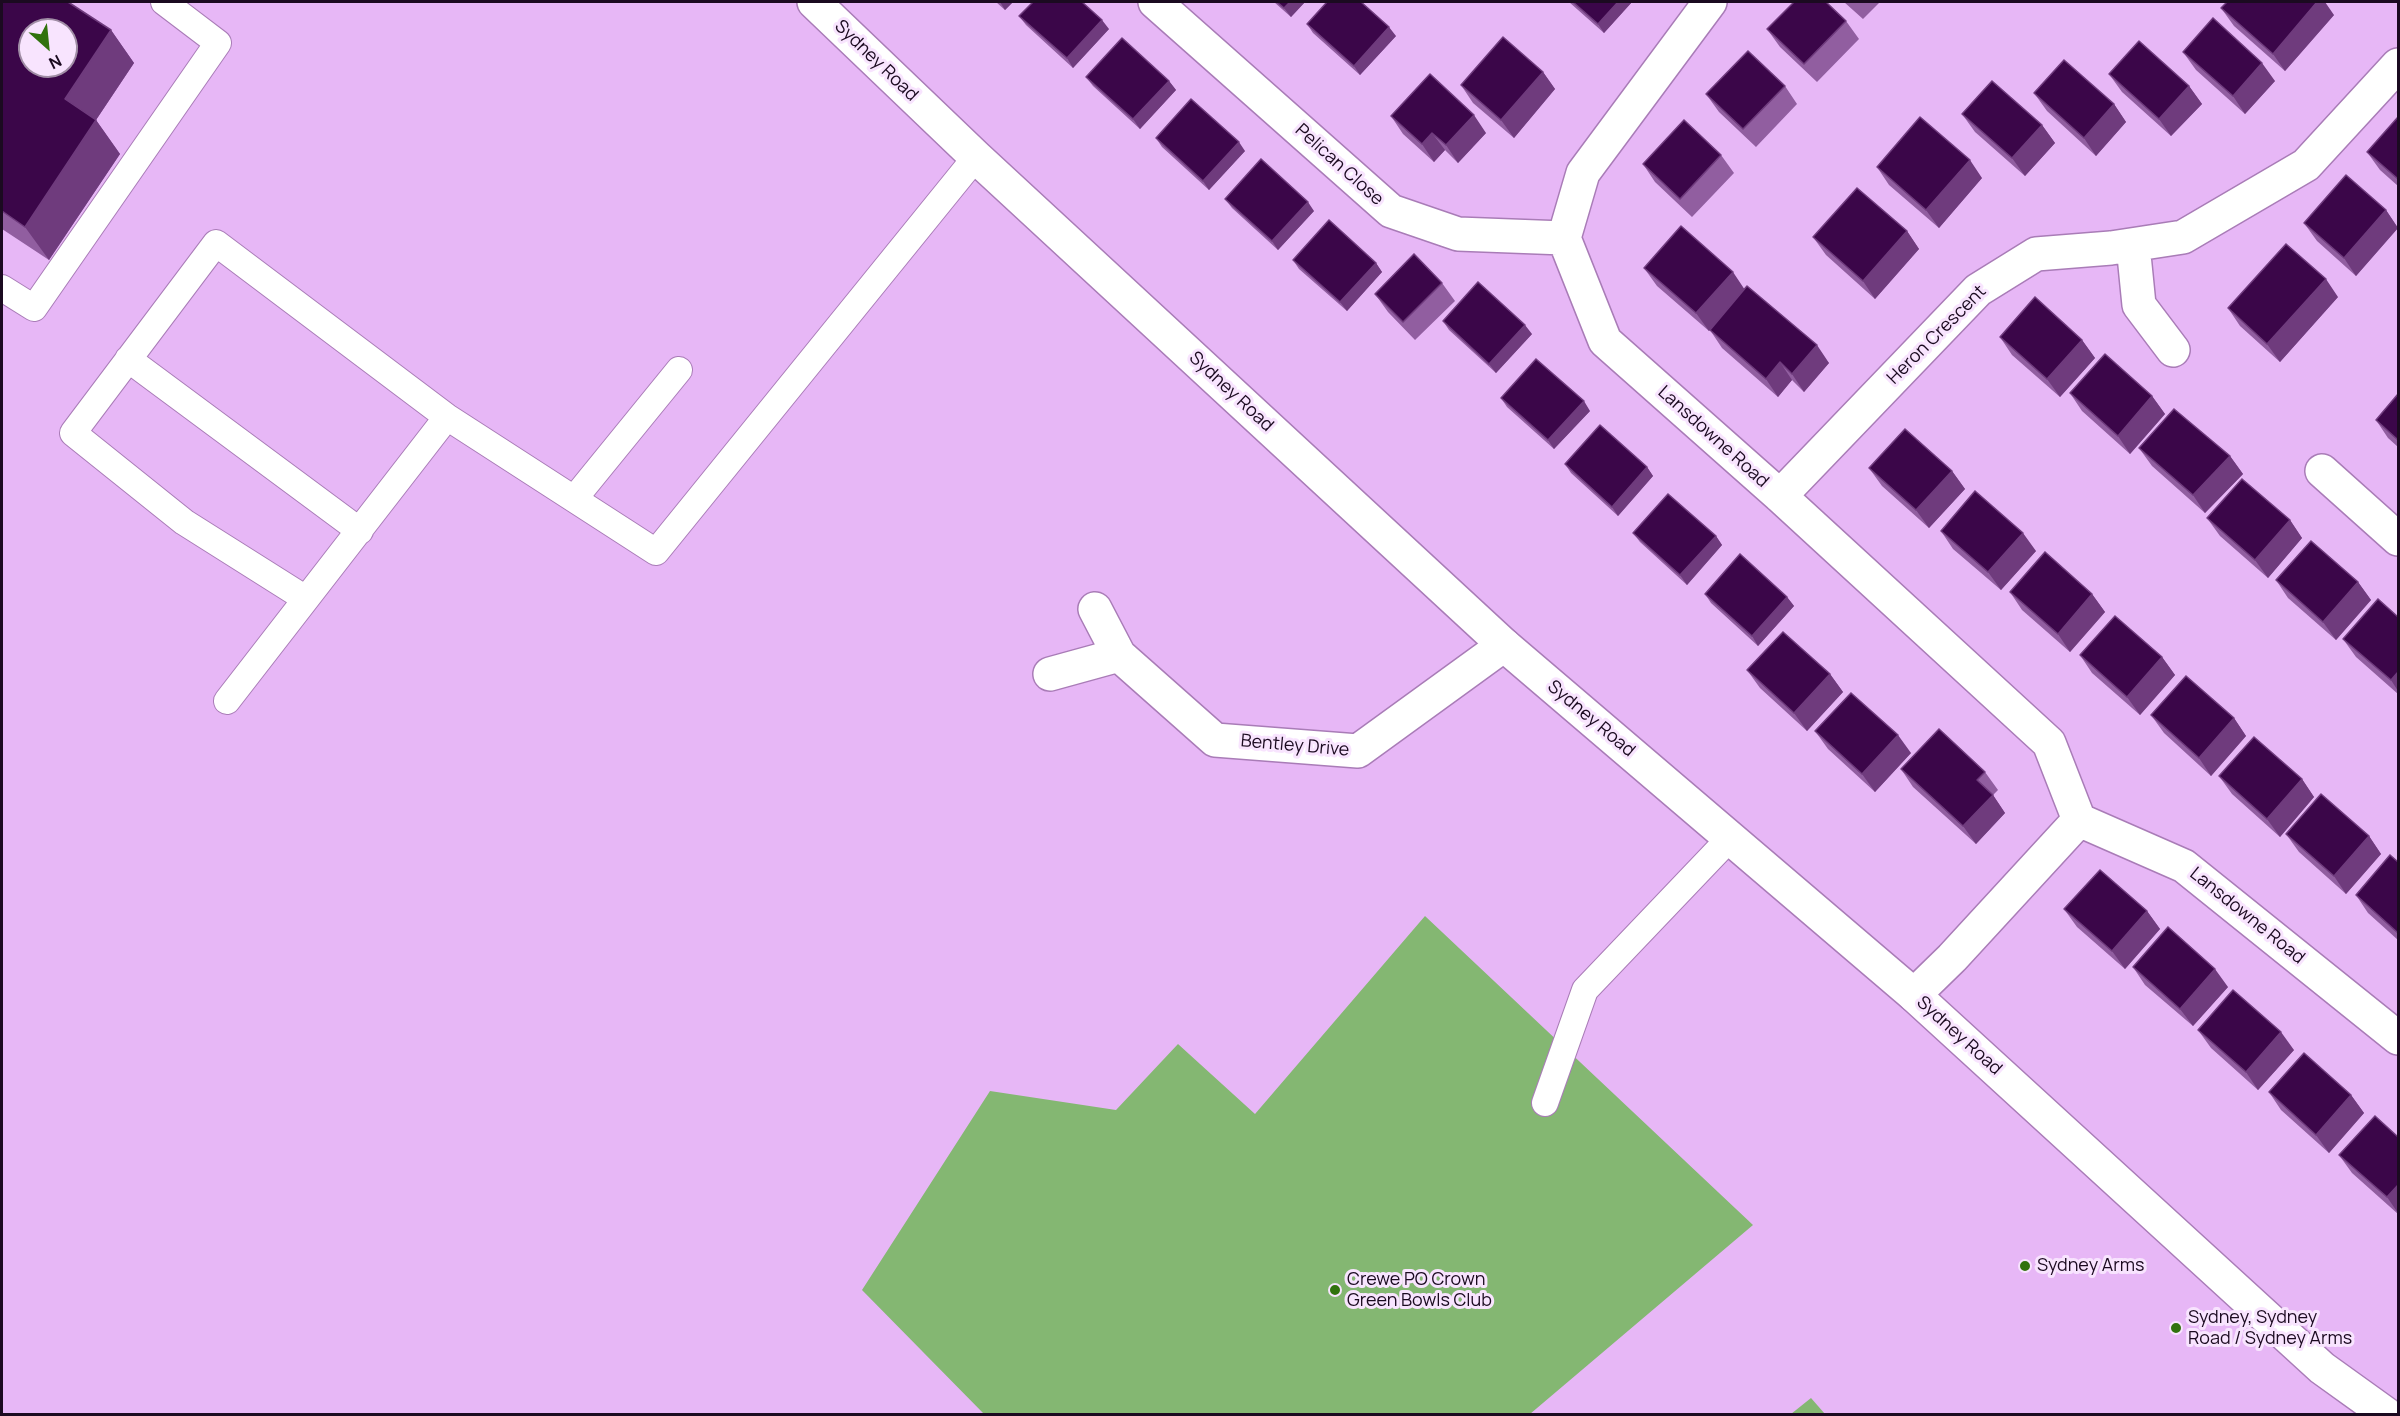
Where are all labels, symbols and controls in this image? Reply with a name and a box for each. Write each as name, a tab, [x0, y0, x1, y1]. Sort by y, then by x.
street label: Sydney Road	[830, 16, 922, 106]
north arrow	[18, 18, 78, 78]
text: N	[45, 50, 65, 75]
street label: Pelican Close	[1290, 120, 1388, 210]
street label: Heron Crescent	[1883, 281, 1991, 389]
street label: Sydney Road	[1184, 347, 1278, 437]
street label: Lansdowne Road	[1653, 382, 1773, 492]
street label: Sydney Road	[1543, 676, 1639, 762]
street label: Bentley Drive	[1240, 730, 1350, 762]
street label: Lansdowne Road	[2185, 863, 2309, 969]
street label: Sydney Road	[1912, 992, 2006, 1080]
place label: Sydney Arms	[2037, 1255, 2144, 1277]
marker: Sydney Arms	[2018, 1259, 2032, 1273]
place label: Crewe PO Crown Green Bowls Club	[1347, 1269, 1492, 1312]
marker: Crewe PO Crown Green Bowls Club	[1328, 1283, 1342, 1297]
place label: Sydney, Sydney Road / Sydney Arms	[2188, 1307, 2352, 1350]
marker: Sydney, Sydney Road / Sydney Arms	[2169, 1321, 2183, 1335]

